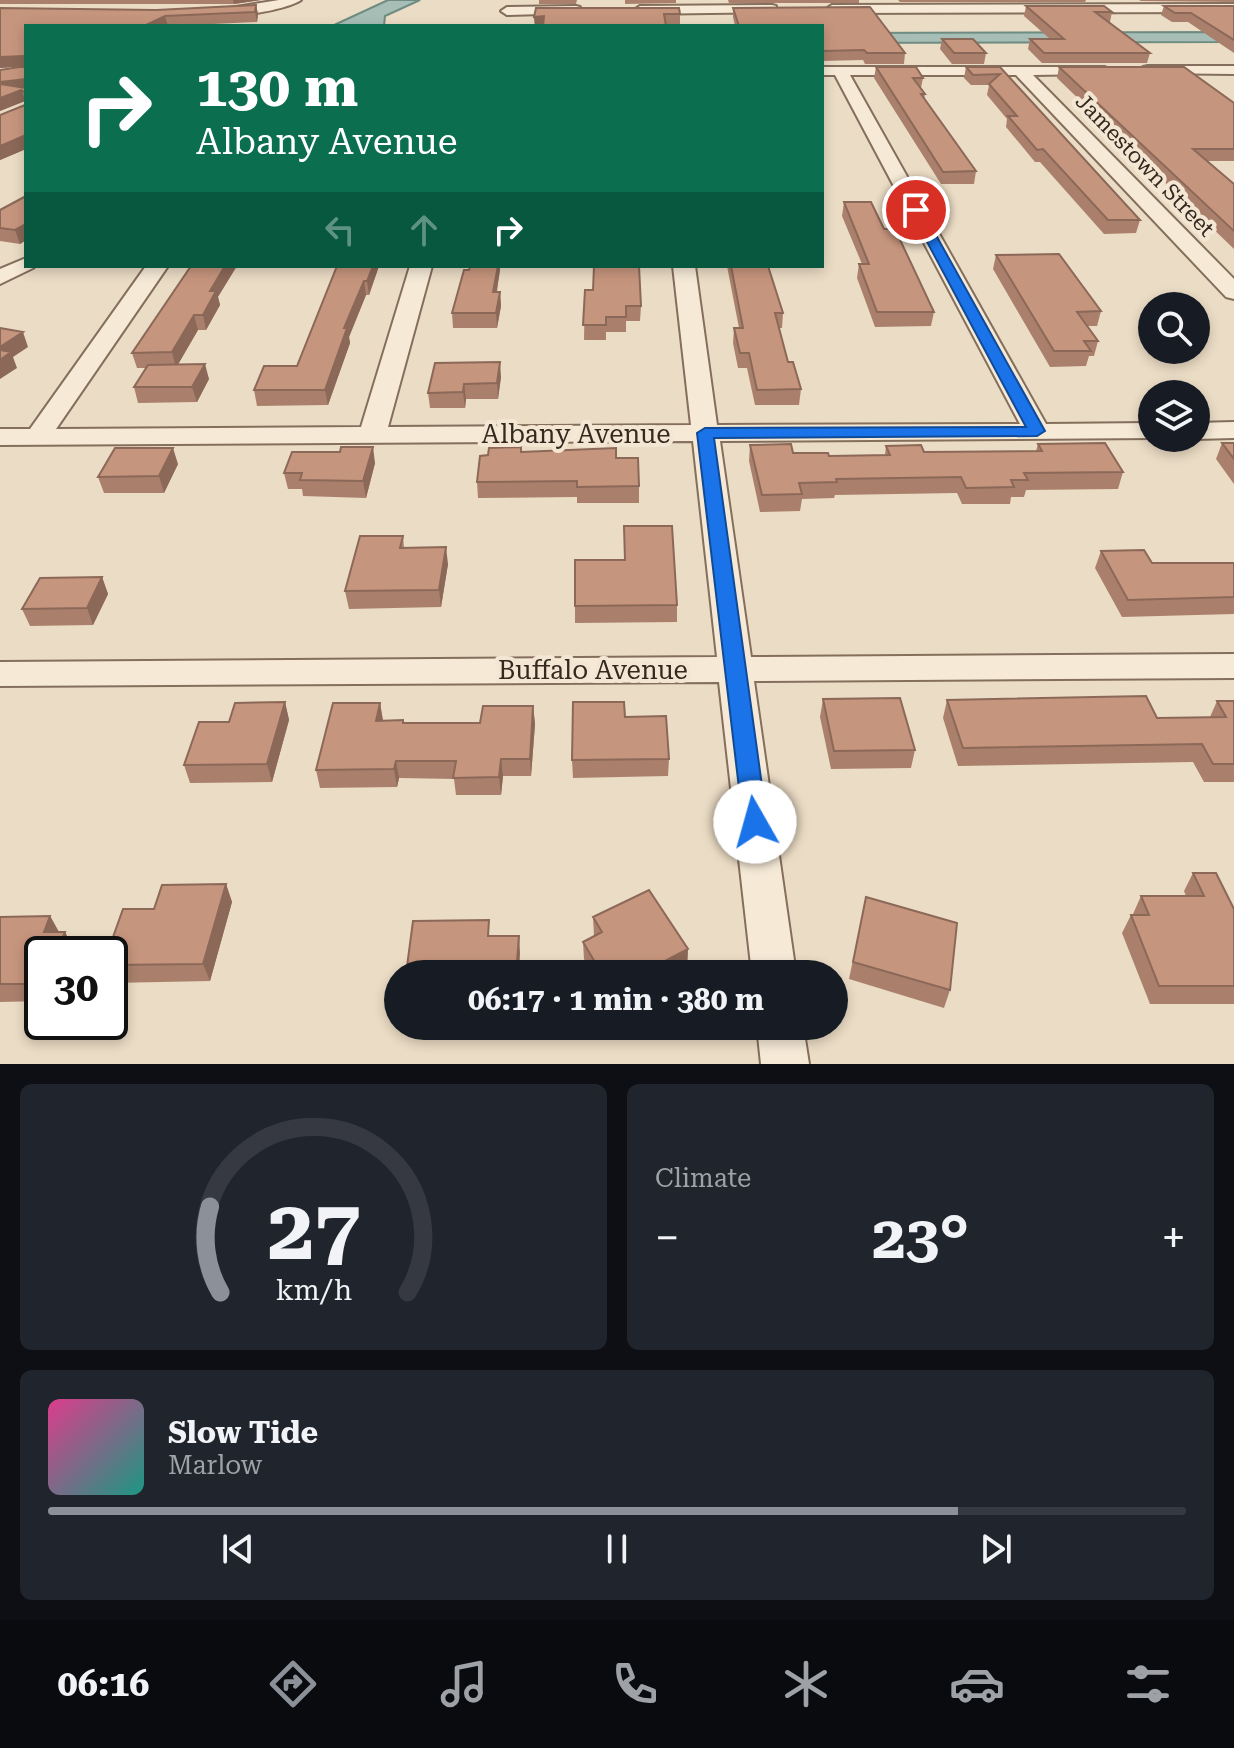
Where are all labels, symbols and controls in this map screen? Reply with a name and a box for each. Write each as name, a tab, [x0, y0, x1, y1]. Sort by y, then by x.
text: 130 m	[196, 54, 358, 120]
icon: right	[64, 56, 168, 160]
street label: Jamestown Street	[1071, 89, 1219, 241]
text: Albany Avenue	[196, 121, 458, 163]
pin	[882, 176, 950, 244]
icon: arrive	[894, 188, 938, 232]
icon: left	[318, 208, 362, 252]
icon: ahead	[402, 208, 446, 252]
icon: right	[486, 208, 530, 252]
map controls	[1138, 292, 1210, 452]
button: search	[1138, 292, 1210, 364]
button: layers	[1138, 380, 1210, 452]
street label: Albany Avenue	[482, 419, 670, 449]
street label: Buffalo Avenue	[498, 655, 688, 685]
position arrow	[713, 780, 797, 864]
speed limit sign: 30	[24, 936, 128, 1040]
text: 06:17 · 1 min · 380 m	[468, 982, 764, 1017]
text: Climate	[655, 1163, 751, 1193]
text: 27	[267, 1182, 360, 1279]
text: 23°	[872, 1202, 969, 1273]
text: −	[655, 1212, 680, 1264]
text: +	[1161, 1212, 1186, 1264]
text: km/h	[275, 1273, 352, 1307]
text: Slow Tide	[168, 1415, 318, 1450]
text: Marlow	[168, 1450, 262, 1480]
icon: previous	[216, 1527, 260, 1571]
icon: pause	[595, 1527, 639, 1571]
icon: next	[974, 1527, 1018, 1571]
icon: directions	[265, 1656, 321, 1712]
icon: music	[436, 1656, 492, 1712]
icon: phone	[607, 1656, 663, 1712]
icon: climate	[778, 1656, 834, 1712]
icon: car	[949, 1656, 1005, 1712]
icon: filters	[1120, 1656, 1176, 1712]
text: 06:16	[58, 1663, 149, 1705]

